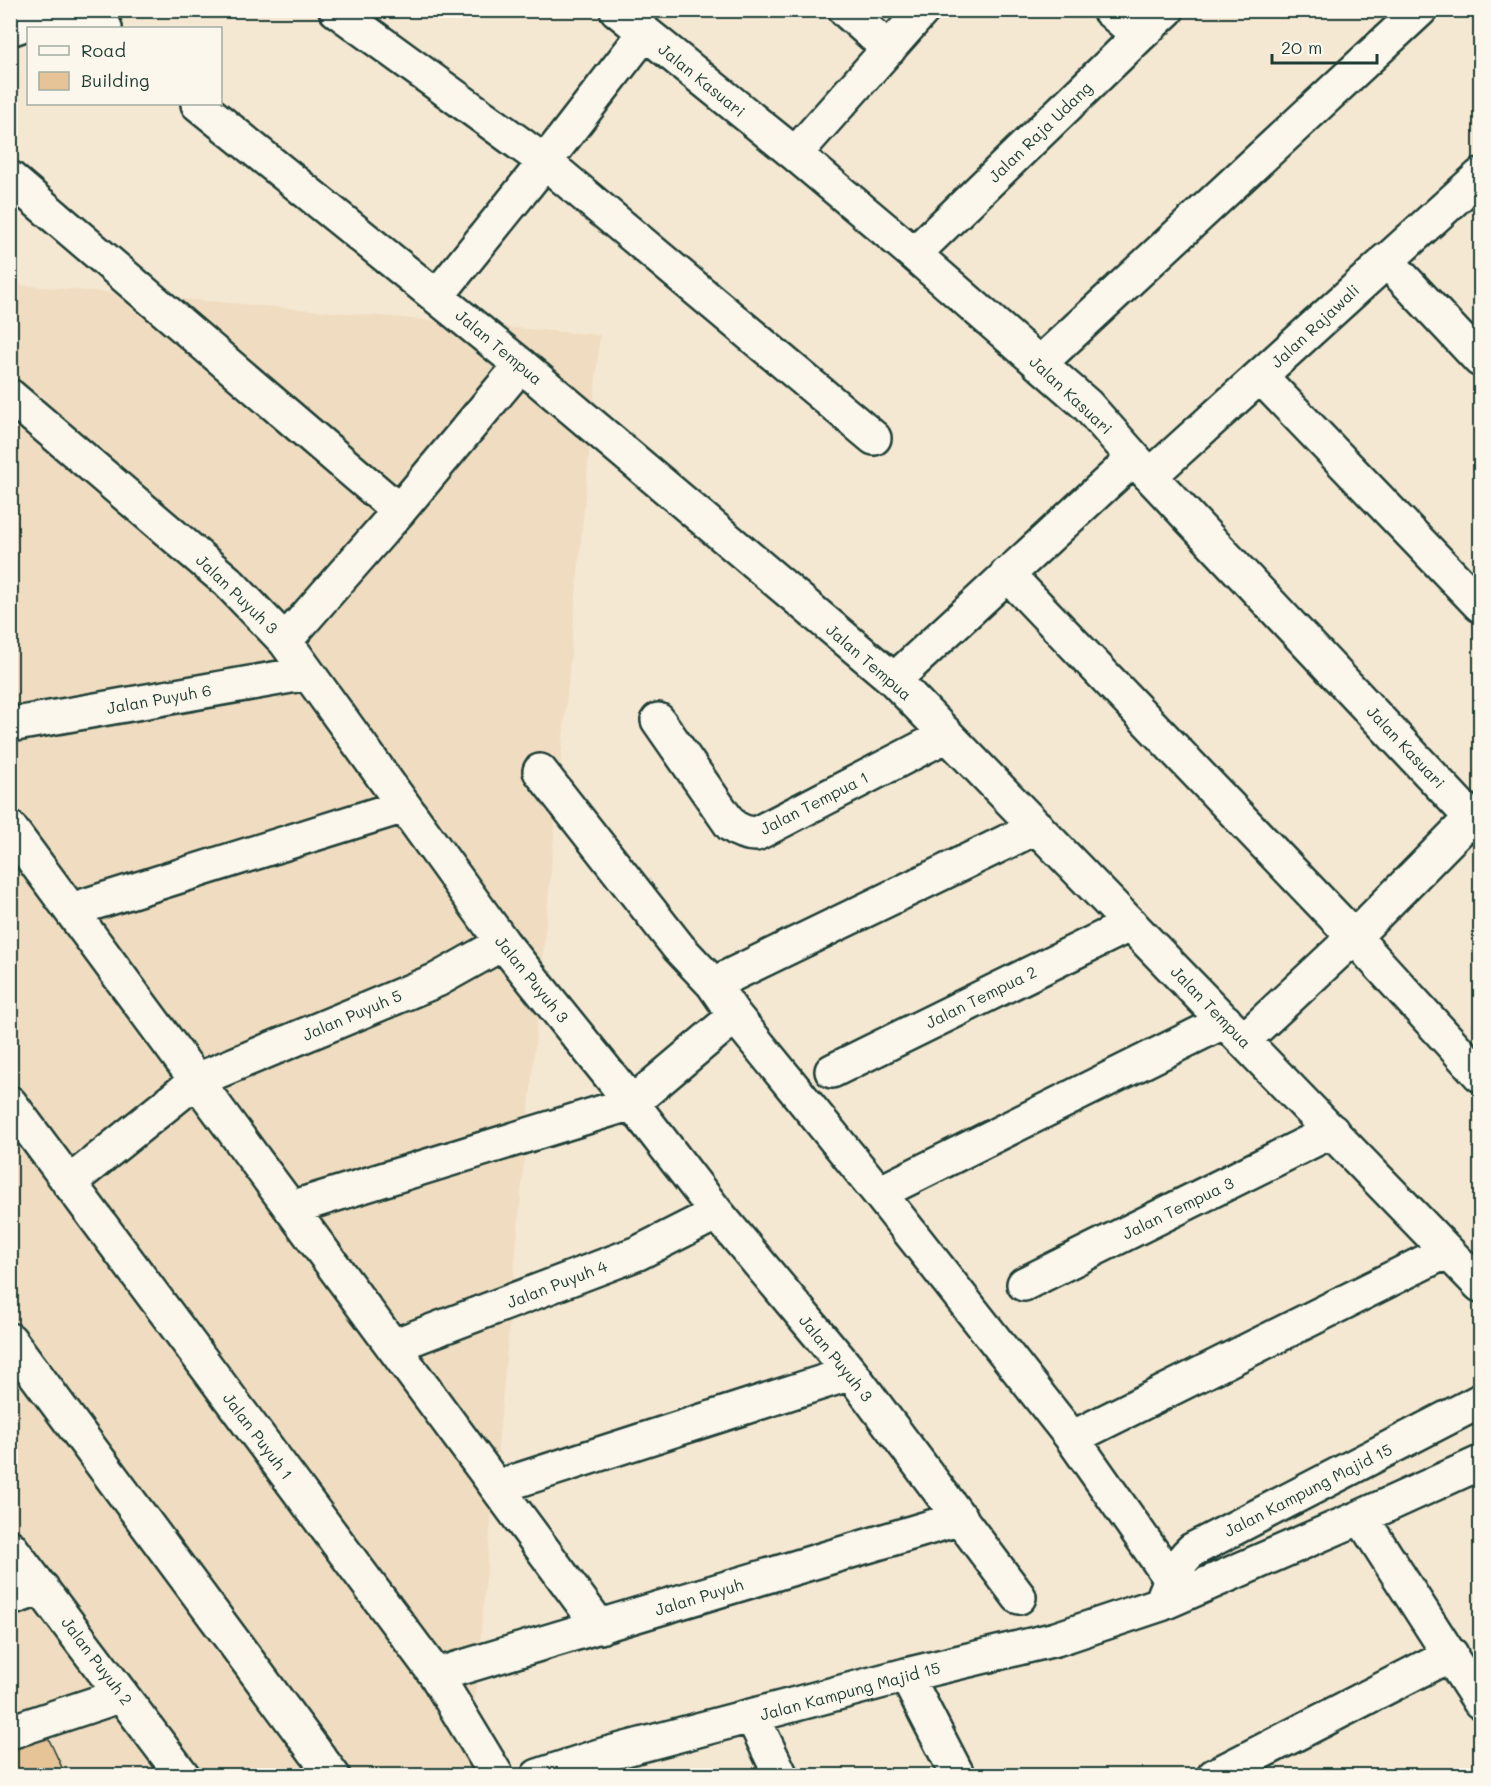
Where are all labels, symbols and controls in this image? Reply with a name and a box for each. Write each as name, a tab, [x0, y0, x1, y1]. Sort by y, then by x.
legend	[27, 27, 222, 105]
scale bar	[1272, 27, 1377, 65]
text: 20 m	[1281, 35, 1322, 59]
text: Road	[81, 38, 126, 62]
street label: Jalan Kasuari	[655, 38, 750, 121]
text: Building	[81, 68, 149, 92]
street label: Jalan Raja Udang	[983, 77, 1096, 187]
street label: Jalan Rajawali	[1266, 279, 1363, 372]
street label: Jalan Tempua	[452, 304, 547, 389]
street label: Jalan Kasuari	[1025, 351, 1117, 438]
street label: Jalan Puyuh 3	[192, 549, 283, 638]
street label: Jalan Tempua	[822, 619, 917, 705]
street label: Jalan Puyuh 6	[105, 679, 213, 718]
street label: Jalan Kasuari	[1363, 701, 1450, 793]
street label: Jalan Tempua 1	[756, 766, 872, 839]
street label: Jalan Puyuh 3	[491, 931, 574, 1026]
street label: Jalan Tempua 2	[922, 961, 1040, 1032]
street label: Jalan Tempua	[1167, 961, 1256, 1052]
street label: Jalan Puyuh 5	[299, 984, 405, 1045]
street label: Jalan Tempua 3	[1119, 1172, 1237, 1244]
street label: Jalan Puyuh 4	[504, 1255, 611, 1312]
street label: Jalan Puyuh 3	[795, 1310, 878, 1405]
street label: Jalan Puyuh 1	[219, 1388, 298, 1483]
street label: Jalan Kampung Majid 15	[1220, 1438, 1395, 1541]
street label: Jalan Puyuh	[652, 1573, 746, 1620]
street label: Jalan Puyuh 2	[57, 1612, 138, 1709]
street label: Jalan Kampung Majid 15	[757, 1656, 942, 1725]

